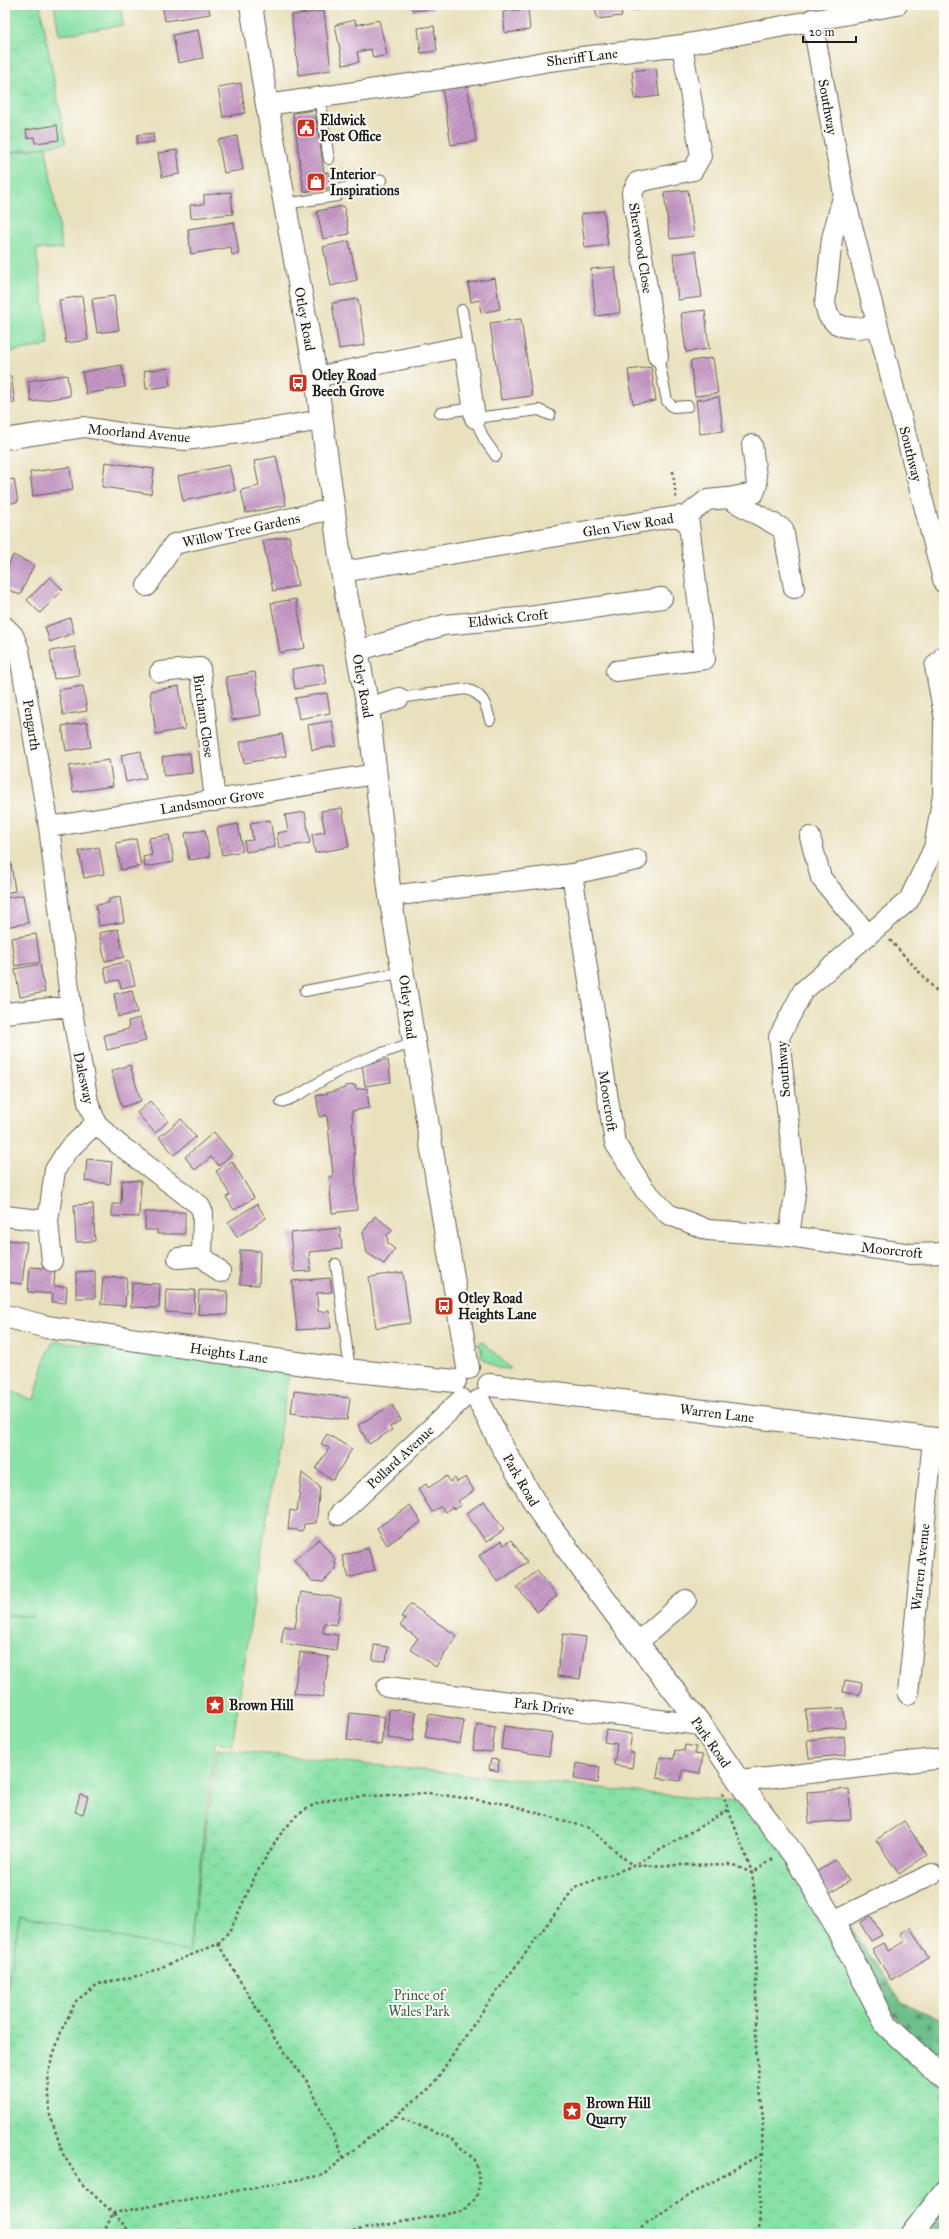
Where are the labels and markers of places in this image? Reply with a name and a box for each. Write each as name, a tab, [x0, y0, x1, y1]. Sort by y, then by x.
place label: Eldwick Post Office	[320, 112, 382, 145]
public building icon: Eldwick Post Office	[295, 117, 317, 139]
place label: Interior Inspirations	[330, 166, 399, 200]
shop icon: Interior Inspirations	[305, 171, 327, 193]
place label: Otley Road Beech Grove	[312, 367, 385, 400]
bus stop icon: Otley Road Beech Grove	[287, 372, 309, 394]
place label: Otley Road Heights Lane	[458, 1290, 537, 1324]
bus stop icon: Otley Road Heights Lane	[433, 1295, 455, 1317]
place icon: Brown Hill	[204, 1694, 226, 1716]
place label: Brown Hill	[229, 1697, 295, 1714]
place label: Brown Hill Quarry	[586, 2095, 652, 2129]
place icon: Brown Hill Quarry	[561, 2100, 583, 2122]

